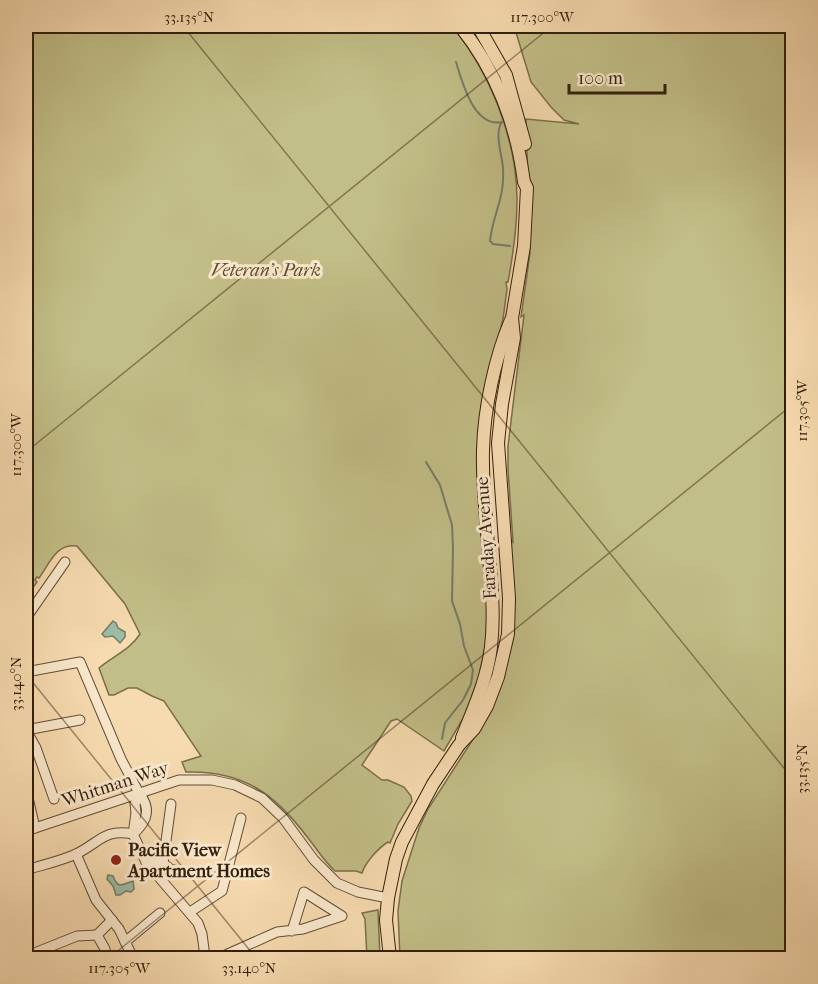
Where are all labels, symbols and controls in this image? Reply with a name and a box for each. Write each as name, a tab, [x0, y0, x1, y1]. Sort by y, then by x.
text: 33.135°N	[164, 8, 215, 26]
text: 117.300°W	[510, 8, 575, 26]
scale bar	[569, 57, 665, 95]
text: 100 m	[578, 68, 623, 89]
park label: Veteran's Park	[211, 260, 321, 281]
text: 117.305°W	[793, 379, 811, 442]
text: 117.300°W	[7, 412, 25, 477]
street label: Faraday Avenue	[472, 476, 501, 600]
text: 33.140°N	[7, 656, 25, 711]
text: 33.135°N	[793, 743, 811, 794]
street label: Whitman Way	[58, 757, 173, 812]
place label: Pacific View Apartment Homes	[127, 840, 270, 882]
marker: Pacific View Apartment Homes	[109, 853, 123, 867]
text: 117.305°W	[88, 959, 151, 977]
text: 33.140°N	[222, 959, 277, 977]

